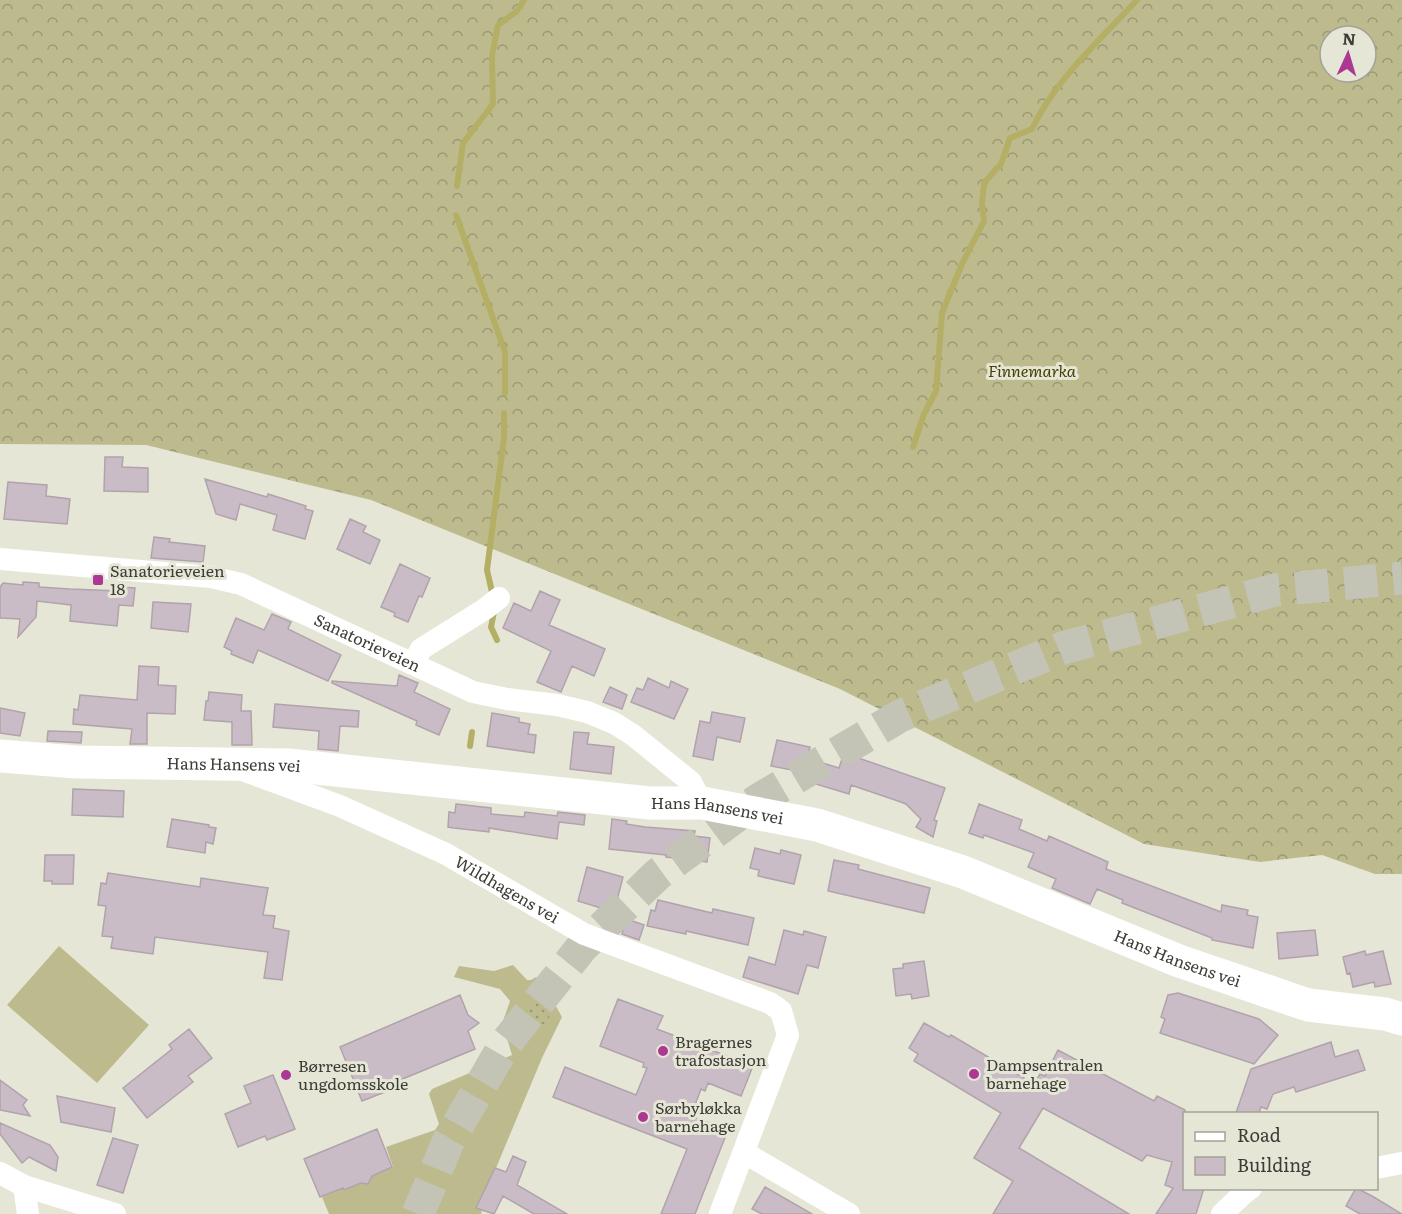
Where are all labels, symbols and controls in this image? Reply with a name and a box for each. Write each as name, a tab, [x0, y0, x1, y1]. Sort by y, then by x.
north arrow	[1318, 24, 1378, 84]
text: N	[1342, 26, 1357, 50]
park label: Finnemarka	[988, 358, 1077, 382]
place label: Sanatorieveien 18	[110, 558, 225, 600]
marker: Sanatorieveien 18	[91, 573, 105, 587]
street label: Sanatorieveien	[311, 607, 425, 677]
street label: Hans Hansens vei	[167, 750, 302, 777]
street label: Hans Hansens vei	[651, 790, 786, 829]
street label: Wildhagens vei	[451, 849, 564, 928]
street label: Hans Hansens vei	[1111, 923, 1244, 992]
place label: Bragernes trafostasjon	[675, 1029, 767, 1071]
marker: Bragernes trafostasjon	[656, 1044, 670, 1058]
place label: Dampsentralen barnehage	[986, 1052, 1104, 1094]
place label: Børresen ungdomsskole	[298, 1053, 408, 1095]
marker: Dampsentralen barnehage	[967, 1067, 981, 1081]
marker: Børresen ungdomsskole	[279, 1068, 293, 1082]
place label: Sørbyløkka barnehage	[655, 1095, 742, 1137]
marker: Sørbyløkka barnehage	[636, 1110, 650, 1124]
legend	[1183, 1112, 1378, 1190]
text: Road	[1237, 1121, 1281, 1148]
text: Building	[1237, 1151, 1312, 1178]

